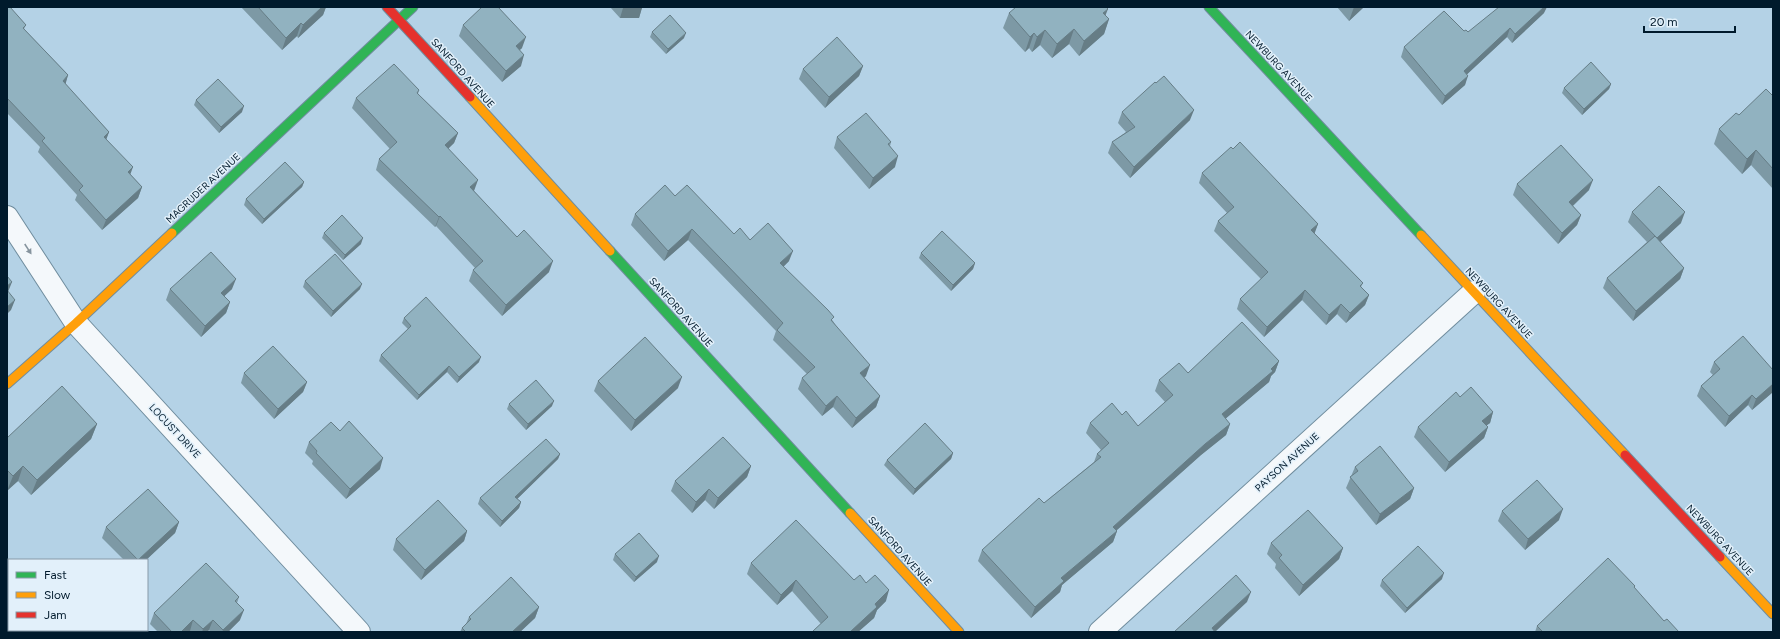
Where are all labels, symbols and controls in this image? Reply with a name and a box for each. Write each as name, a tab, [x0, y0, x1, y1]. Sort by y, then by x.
scale bar	[1644, 8, 1735, 34]
text: 20 m	[1650, 15, 1678, 29]
street label: NEWBURG AVENUE	[1243, 28, 1315, 104]
street label: SANFORD AVENUE	[428, 35, 498, 111]
street label: MAGRUDER AVENUE	[163, 150, 243, 226]
one-way arrow	[24, 244, 32, 254]
street label: NEWBURG AVENUE	[1463, 265, 1535, 341]
street label: SANFORD AVENUE	[646, 274, 716, 350]
street label: LOCUST DRIVE	[146, 401, 204, 461]
street label: PAYSON AVENUE	[1252, 430, 1322, 494]
street label: NEWBURG AVENUE	[1684, 502, 1756, 578]
street label: SANFORD AVENUE	[865, 513, 935, 589]
legend	[8, 559, 148, 631]
text: Fast	[44, 568, 67, 582]
text: Slow	[44, 588, 71, 602]
text: Jam	[44, 608, 67, 622]

